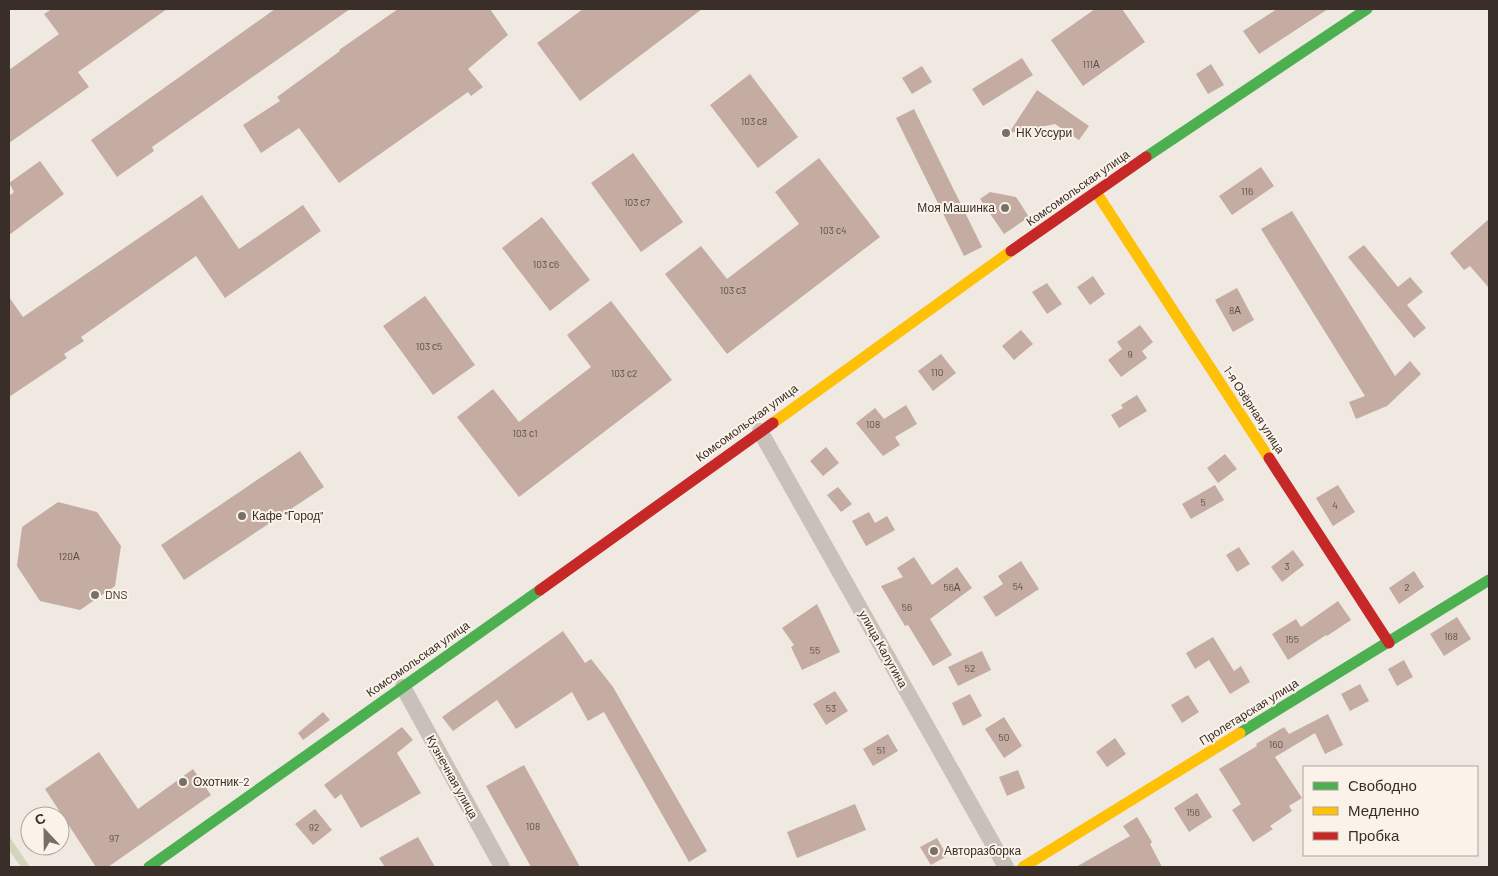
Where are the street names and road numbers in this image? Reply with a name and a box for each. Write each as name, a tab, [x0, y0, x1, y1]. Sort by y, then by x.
street label: Комсомольская улица	[1023, 146, 1133, 229]
street label: 1-я Озёрная улица	[1221, 363, 1288, 457]
street label: Комсомольская улица	[693, 380, 801, 465]
street label: улица Калугина	[856, 607, 911, 690]
street label: Комсомольская улица	[363, 617, 473, 700]
street label: Пролетарская улица	[1197, 675, 1301, 748]
street label: Кузнечная улица	[423, 733, 482, 821]

